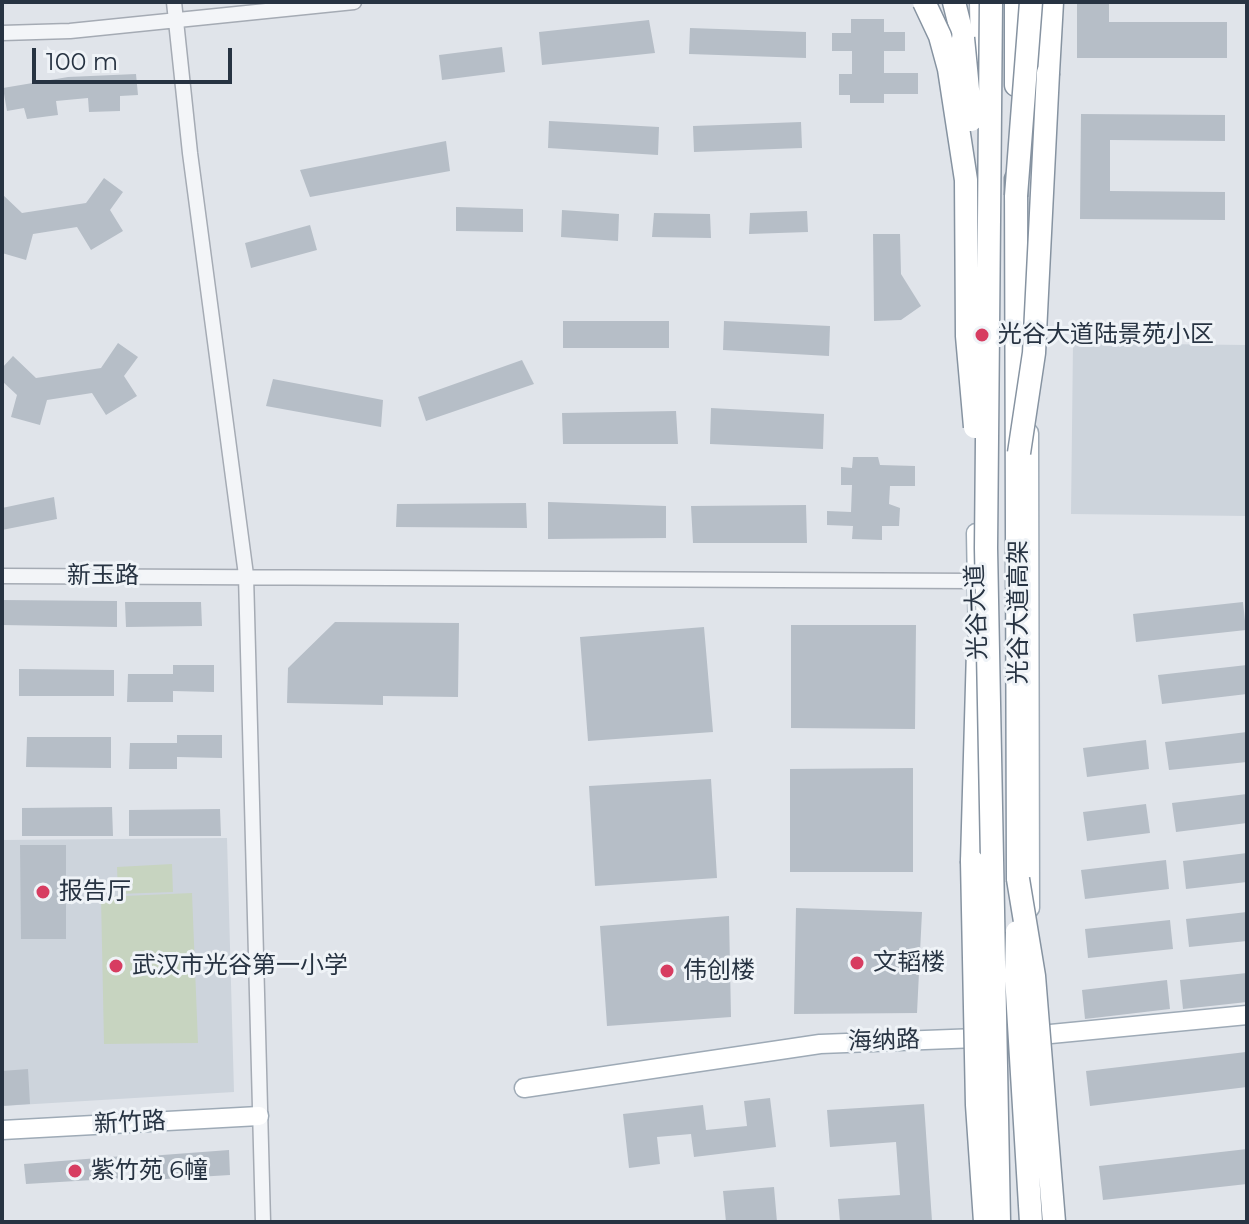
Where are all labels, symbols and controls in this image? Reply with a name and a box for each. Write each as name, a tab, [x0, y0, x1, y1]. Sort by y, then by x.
scale bar	[36, 32, 236, 82]
text: 100 m	[46, 47, 118, 76]
place label: 光谷大道陆景苑小区	[998, 321, 1214, 349]
marker: 光谷大道陆景苑小区	[973, 326, 991, 344]
street label: 光谷大道高架	[1005, 540, 1033, 684]
street label: 新玉路	[67, 562, 139, 590]
street label: 光谷大道	[961, 564, 993, 660]
place label: 报告厅	[59, 878, 131, 906]
marker: 报告厅	[34, 883, 52, 901]
place label: 文韬楼	[873, 949, 945, 977]
place label: 武汉市光谷第一小学	[132, 952, 348, 980]
marker: 文韬楼	[848, 954, 866, 972]
marker: 武汉市光谷第一小学	[107, 957, 125, 975]
place label: 伟创楼	[683, 957, 755, 985]
marker: 伟创楼	[658, 962, 676, 980]
street label: 海纳路	[848, 1025, 920, 1057]
street label: 新竹路	[93, 1107, 167, 1139]
place label: 紫竹苑 6幢	[91, 1157, 208, 1185]
marker: 紫竹苑 6幢	[66, 1162, 84, 1180]

